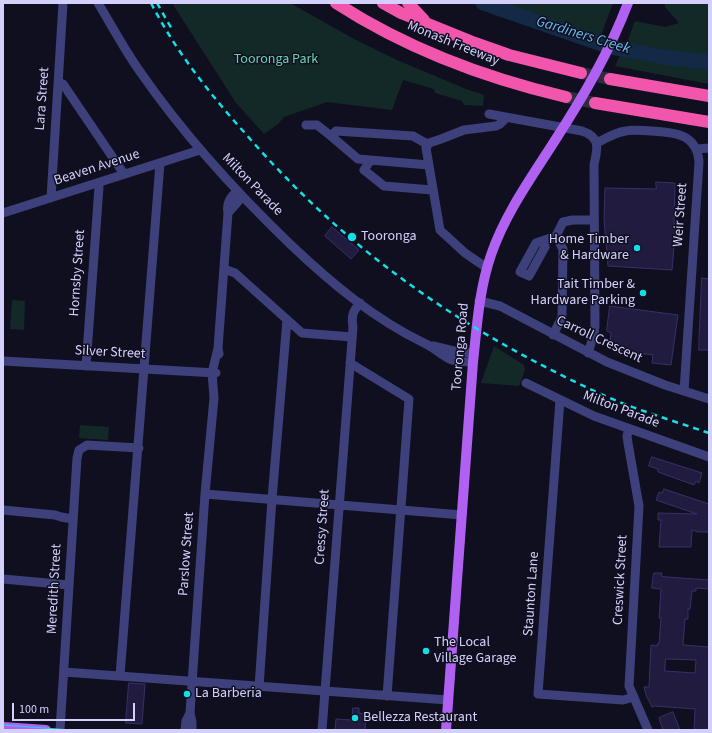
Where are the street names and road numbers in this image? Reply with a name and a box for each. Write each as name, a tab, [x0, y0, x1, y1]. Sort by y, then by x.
street label: Monash Freeway	[405, 18, 501, 70]
street label: Lara Street	[32, 67, 54, 131]
street label: Beaven Avenue	[52, 146, 142, 190]
street label: Milton Parade	[218, 150, 286, 220]
street label: Weir Street	[670, 182, 692, 248]
street label: Hornsby Street	[67, 229, 89, 317]
street label: Tooronga Road	[449, 302, 473, 392]
street label: Carroll Crescent	[553, 313, 645, 367]
street label: Silver Street	[74, 343, 146, 363]
street label: Milton Parade	[580, 388, 662, 432]
street label: Cressy Street	[312, 489, 334, 565]
street label: Parslow Street	[176, 511, 198, 597]
street label: Creswick Street	[610, 535, 632, 625]
street label: Meredith Street	[44, 544, 66, 634]
street label: Staunton Lane	[521, 551, 543, 637]

